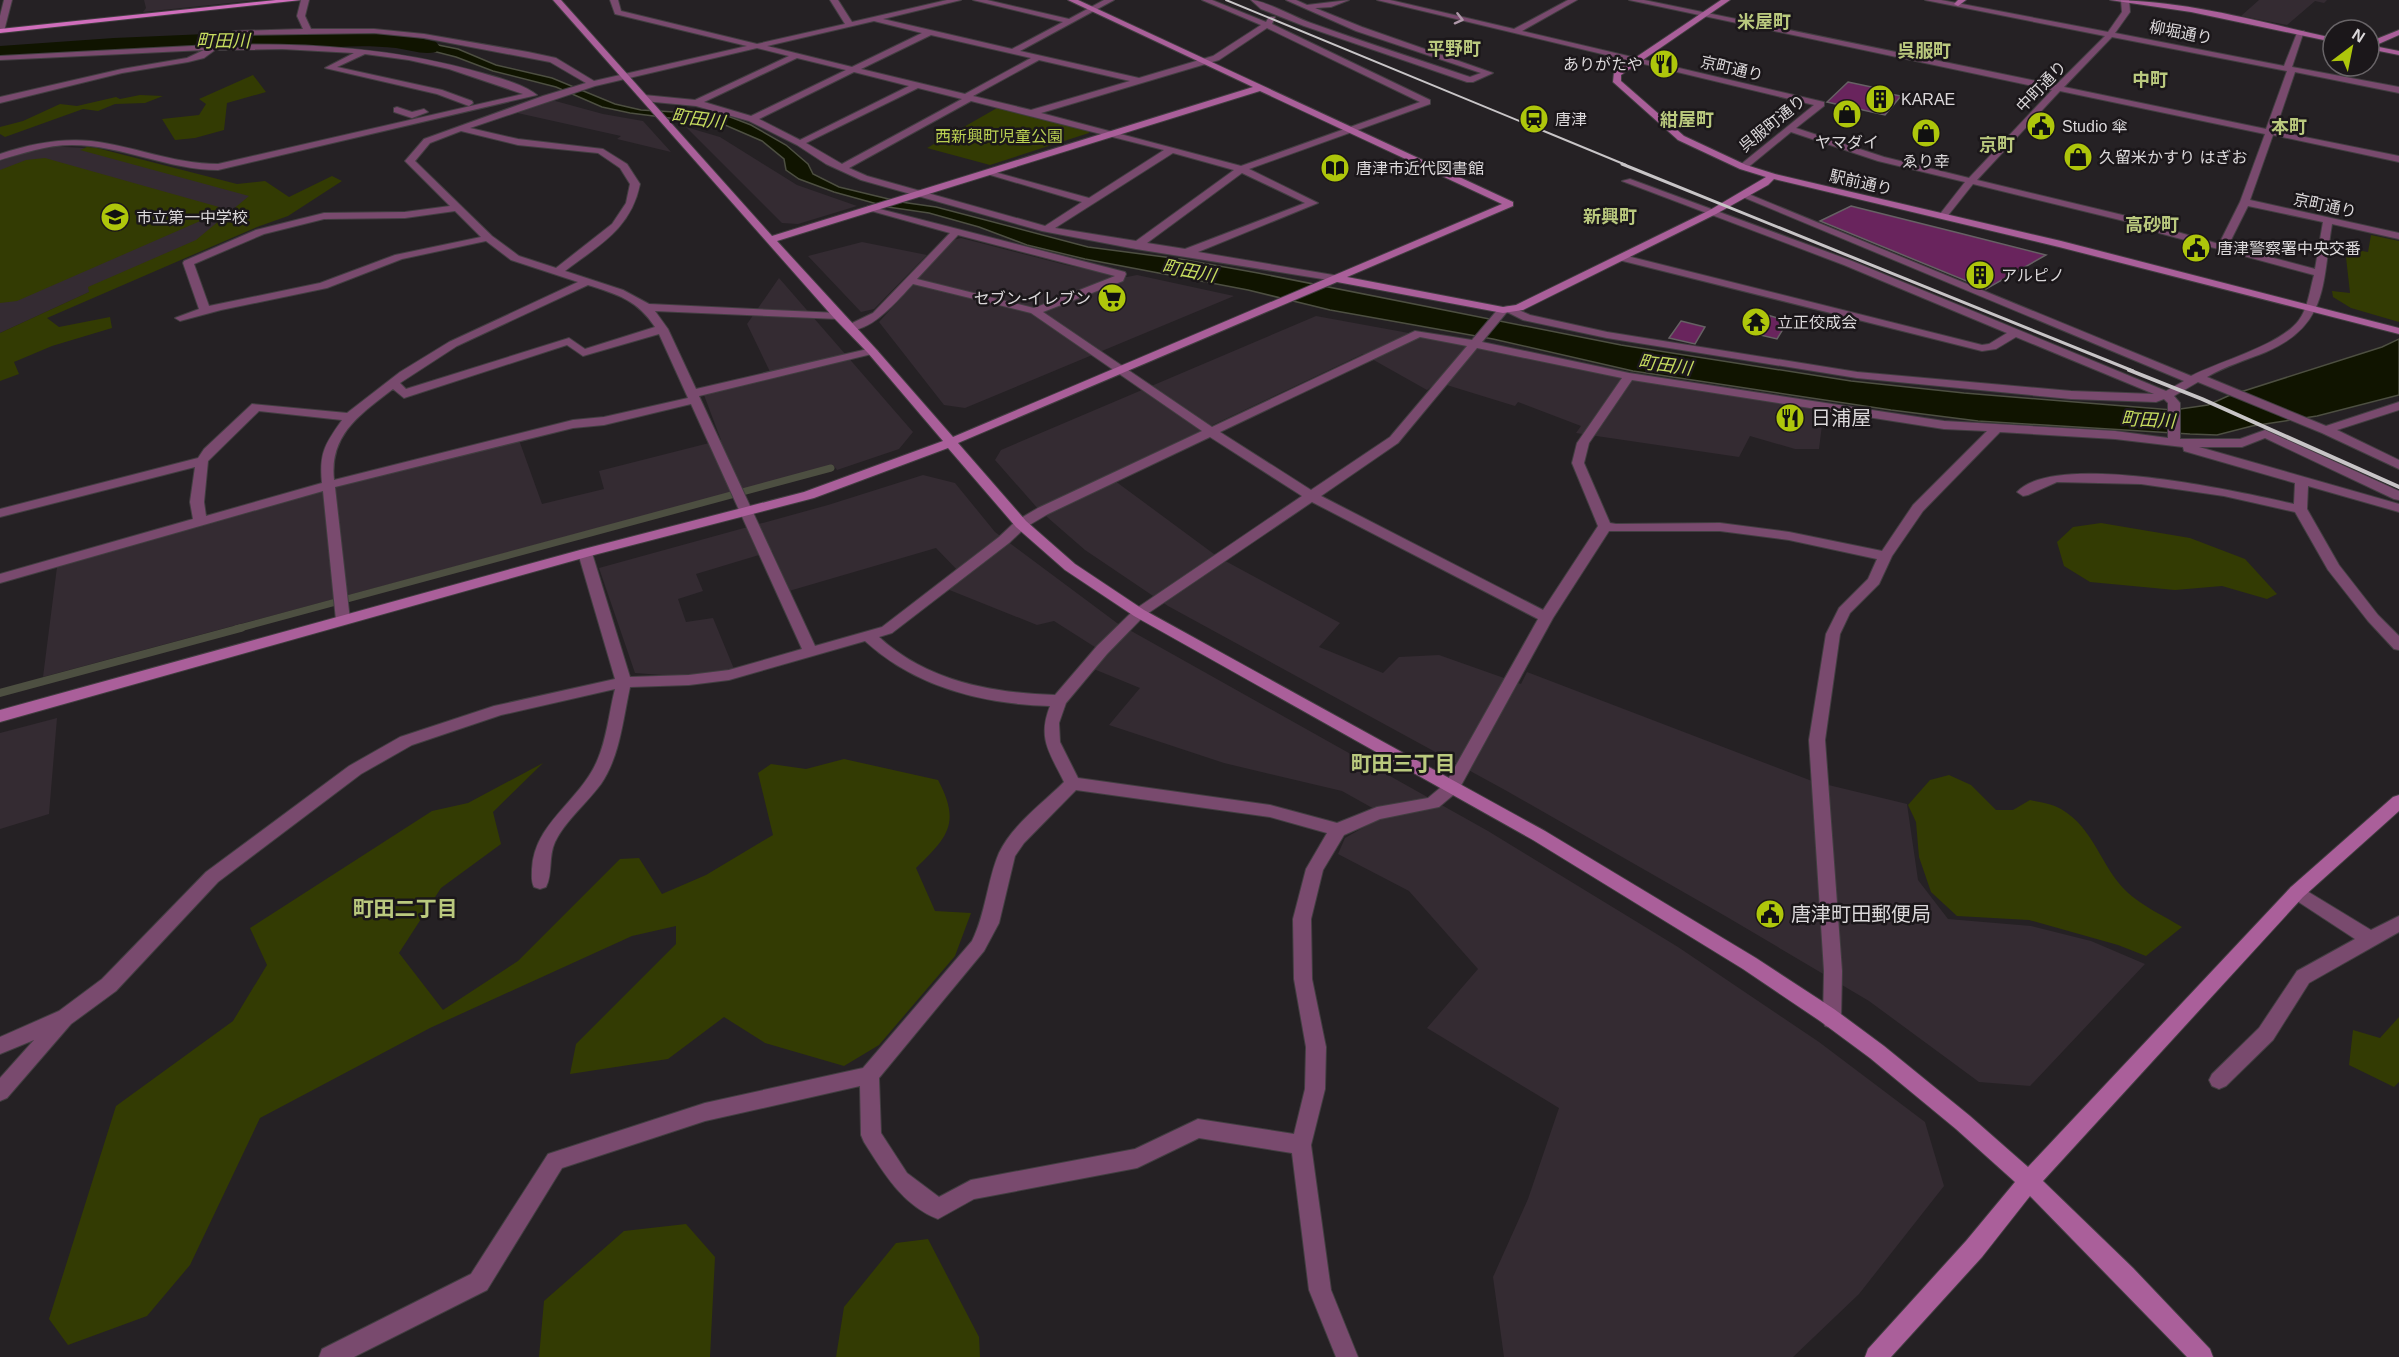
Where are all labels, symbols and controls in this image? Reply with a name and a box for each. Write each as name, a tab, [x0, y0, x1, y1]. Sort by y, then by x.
one-way arrow	[1453, 11, 1463, 24]
district label: 米屋町	[1737, 12, 1791, 32]
street label: 柳堀通り	[2148, 18, 2214, 47]
north arrow	[2321, 18, 2381, 78]
text: N	[2349, 25, 2368, 46]
water label: 町田川	[196, 31, 252, 51]
district label: 平野町	[1427, 39, 1481, 59]
district label: 呉服町	[1897, 41, 1951, 61]
restaurant icon: ありがたや	[1648, 48, 1680, 80]
street label: 京町通り	[1699, 53, 1765, 84]
place label: ありがたや	[1563, 56, 1643, 73]
street label: 中町通り	[2013, 57, 2070, 115]
district label: 中町	[2132, 70, 2168, 90]
building icon: KARAE	[1864, 83, 1896, 115]
place label: KARAE	[1901, 91, 1955, 108]
street label: 呉服町通り	[1736, 92, 1809, 155]
shop icon: ヤマダイ	[1831, 98, 1863, 130]
station icon: 唐津	[1518, 103, 1550, 135]
water label: 町田川	[670, 105, 728, 133]
district label: 紺屋町	[1660, 110, 1714, 130]
public building icon: Studio 傘	[2025, 110, 2057, 142]
place label: 唐津	[1555, 111, 1587, 128]
shop icon: ゑり幸	[1910, 117, 1942, 149]
district label: 本町	[2271, 117, 2307, 137]
place label: Studio 傘	[2062, 118, 2128, 135]
park label: 西新興町児童公園	[935, 128, 1063, 145]
place label: ヤマダイ	[1815, 134, 1879, 151]
district label: 京町	[1979, 135, 2015, 155]
shop icon: 久留米かすり はぎお	[2062, 141, 2094, 173]
place label: 久留米かすり はぎお	[2099, 149, 2247, 166]
library icon: 唐津市近代図書館	[1319, 152, 1351, 184]
place label: ゑり幸	[1902, 153, 1950, 170]
place label: 唐津市近代図書館	[1356, 160, 1484, 177]
street label: 駅前通り	[1828, 167, 1894, 198]
street label: 京町通り	[2292, 191, 2358, 220]
school or university icon: 市立第一中学校	[99, 201, 131, 233]
district label: 新興町	[1583, 207, 1637, 227]
place label: 市立第一中学校	[136, 209, 248, 226]
district label: 高砂町	[2125, 215, 2179, 235]
public building icon: 唐津警察署中央交番	[2180, 232, 2212, 264]
place label: 唐津警察署中央交番	[2217, 240, 2361, 257]
water label: 町田川	[1161, 256, 1219, 286]
building icon: アルピノ	[1964, 259, 1996, 291]
place label: アルピノ	[2001, 267, 2065, 284]
supermarket icon: セブン-イレブン	[1096, 282, 1128, 314]
place label: セブン-イレブン	[974, 290, 1091, 307]
temple icon: 立正佼成会	[1740, 306, 1772, 338]
place label: 立正佼成会	[1777, 314, 1857, 331]
water label: 町田川	[1637, 351, 1695, 379]
restaurant icon: 日浦屋	[1774, 402, 1806, 434]
place label: 日浦屋	[1811, 407, 1871, 429]
water label: 町田川	[2121, 409, 2177, 432]
district label: 町田三丁目	[1351, 752, 1456, 775]
district label: 町田二丁目	[353, 897, 458, 920]
public building icon: 唐津町田郵便局	[1754, 898, 1786, 930]
place label: 唐津町田郵便局	[1791, 903, 1931, 925]

